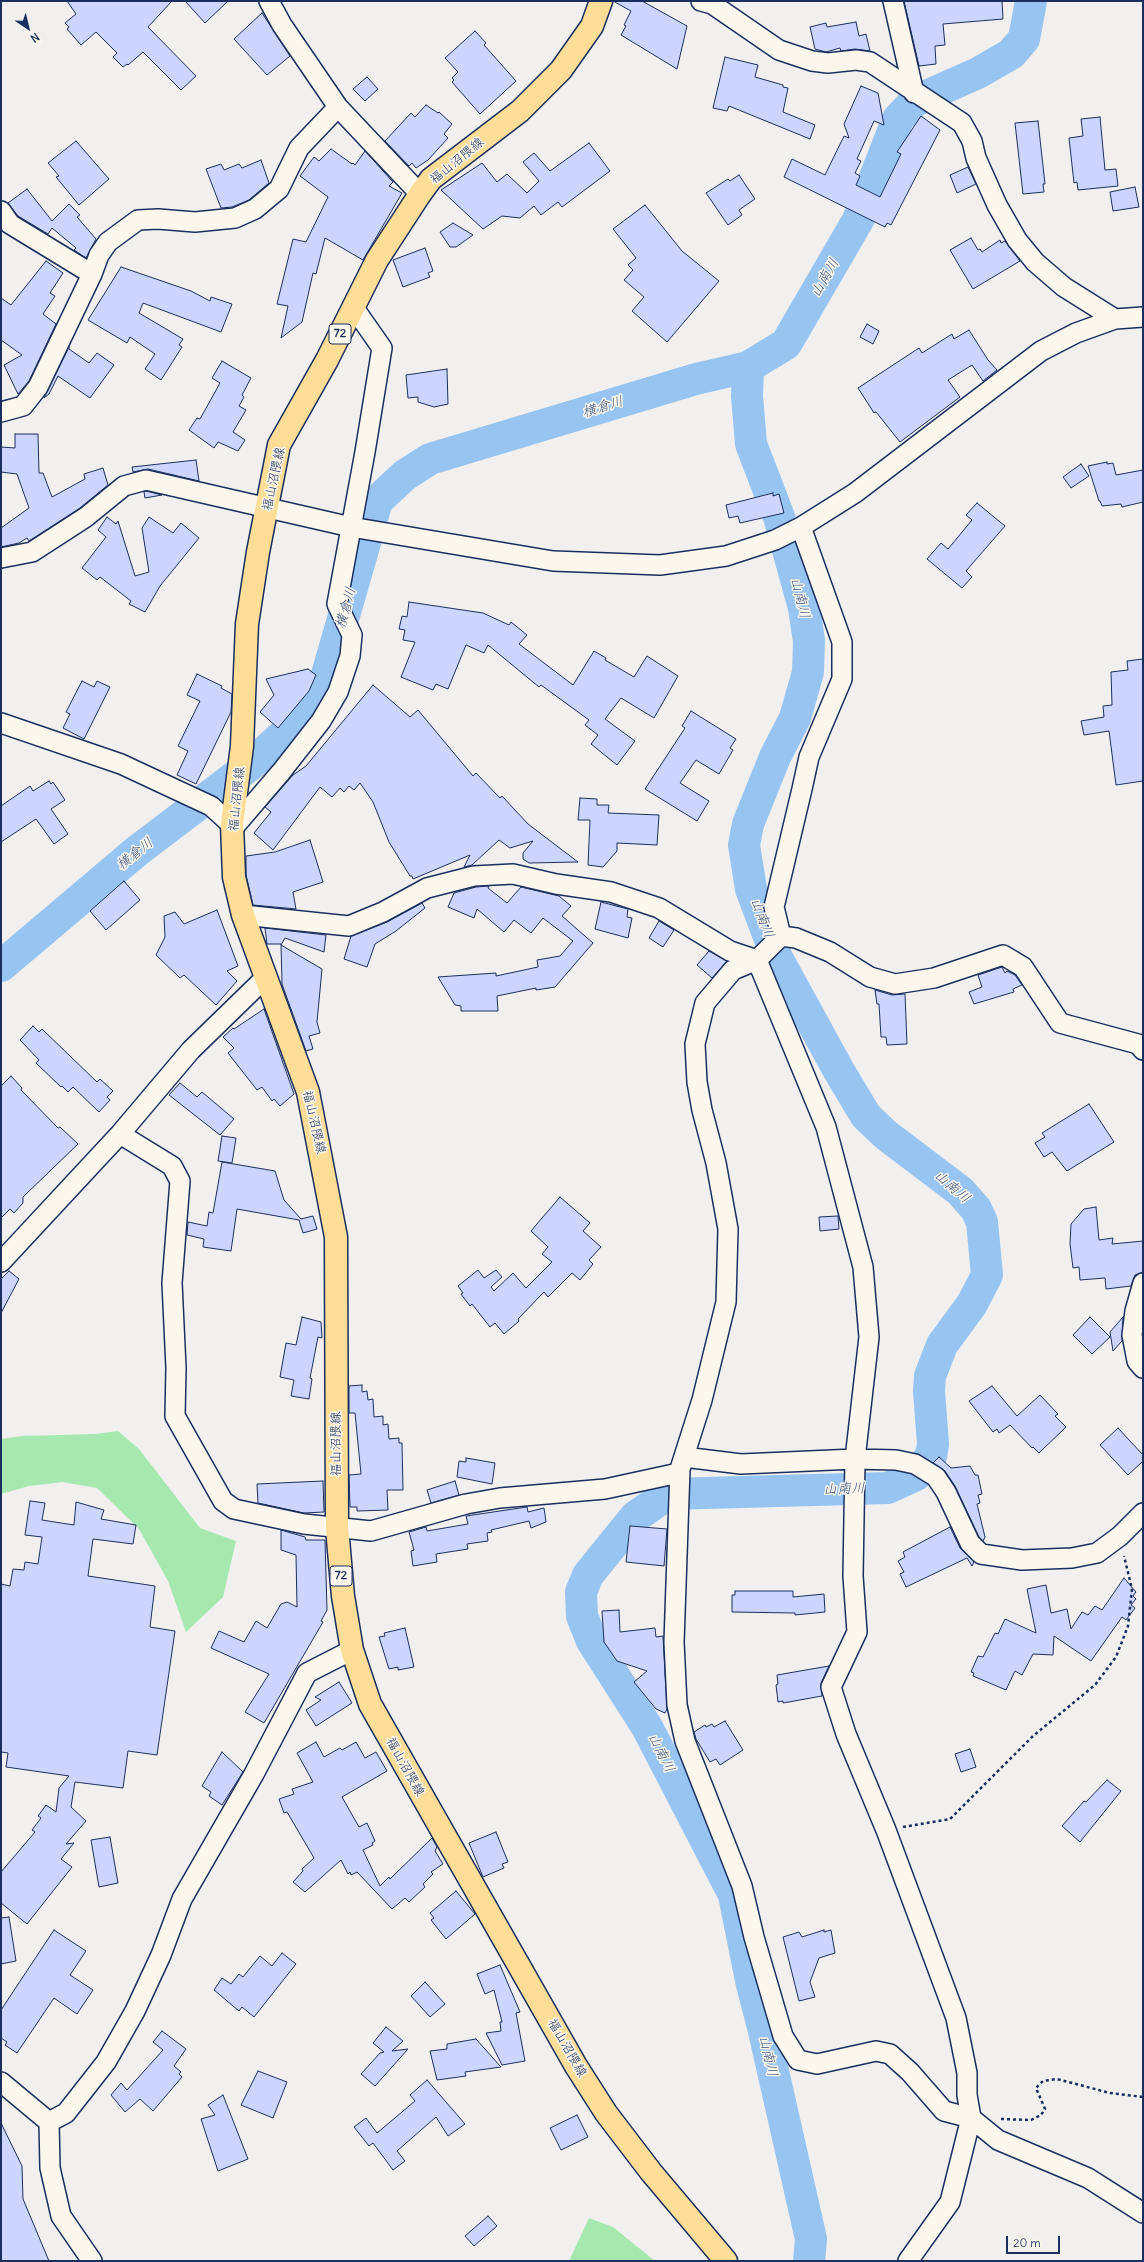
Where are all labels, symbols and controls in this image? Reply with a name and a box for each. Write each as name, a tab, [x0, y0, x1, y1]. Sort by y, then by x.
north arrow	[8, 8, 48, 48]
text: N	[28, 30, 42, 46]
street label: 福山沼隈線	[427, 134, 487, 188]
water label: 山南川	[807, 256, 843, 300]
road number: 72	[329, 324, 351, 344]
water label: 横倉川	[580, 393, 626, 421]
street label: 福山沼隈線	[260, 446, 288, 512]
water label: 山南川	[787, 576, 813, 620]
water label: 横倉川	[332, 585, 360, 631]
street label: 福山沼隈線	[226, 766, 248, 832]
water label: 横倉川	[113, 834, 157, 874]
water label: 山南川	[747, 895, 777, 941]
street label: 福山沼隈線	[299, 1089, 329, 1155]
water label: 山南川	[931, 1167, 973, 1207]
street label: 福山沼隈線	[328, 1412, 344, 1476]
water label: 山南川	[823, 1480, 865, 1498]
road number: 72	[330, 1566, 352, 1586]
water label: 山南川	[644, 1730, 678, 1776]
street label: 福山沼隈線	[382, 1735, 428, 1799]
street label: 福山沼隈線	[544, 2016, 590, 2080]
water label: 山南川	[755, 2034, 781, 2078]
scale bar	[1008, 2228, 1062, 2254]
text: 20 m	[1013, 2235, 1041, 2250]

